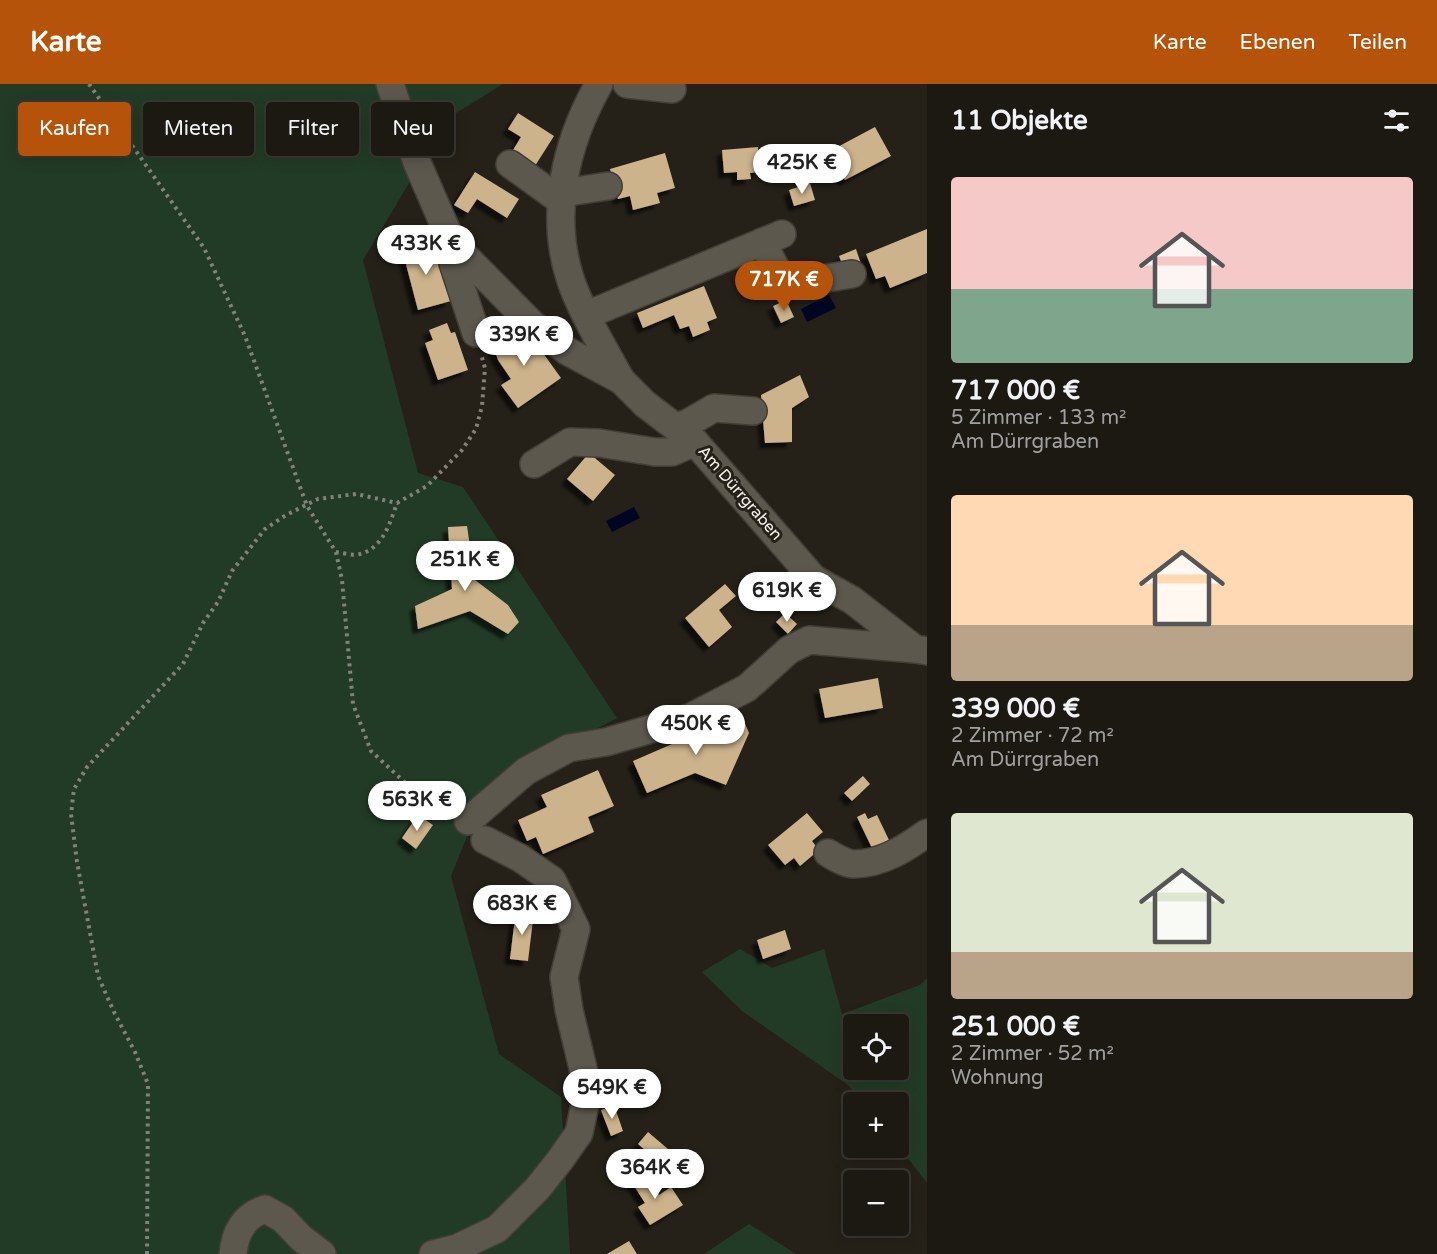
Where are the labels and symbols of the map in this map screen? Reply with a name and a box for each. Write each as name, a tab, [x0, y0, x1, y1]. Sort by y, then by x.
pin: 425K €	[753, 144, 851, 195]
pin: 433K €	[377, 225, 475, 276]
pin: 717K €	[735, 261, 833, 312]
pin: 339K €	[475, 316, 573, 367]
street label: Am Dürrgraben	[694, 442, 786, 544]
pin: 251K €	[416, 541, 514, 592]
pin: 619K €	[738, 572, 836, 623]
pin: 450K €	[647, 705, 745, 756]
pin: 563K €	[368, 781, 466, 832]
pin: 683K €	[473, 885, 571, 936]
pin: 549K €	[563, 1069, 661, 1120]
pin: 364K €	[606, 1149, 704, 1200]

